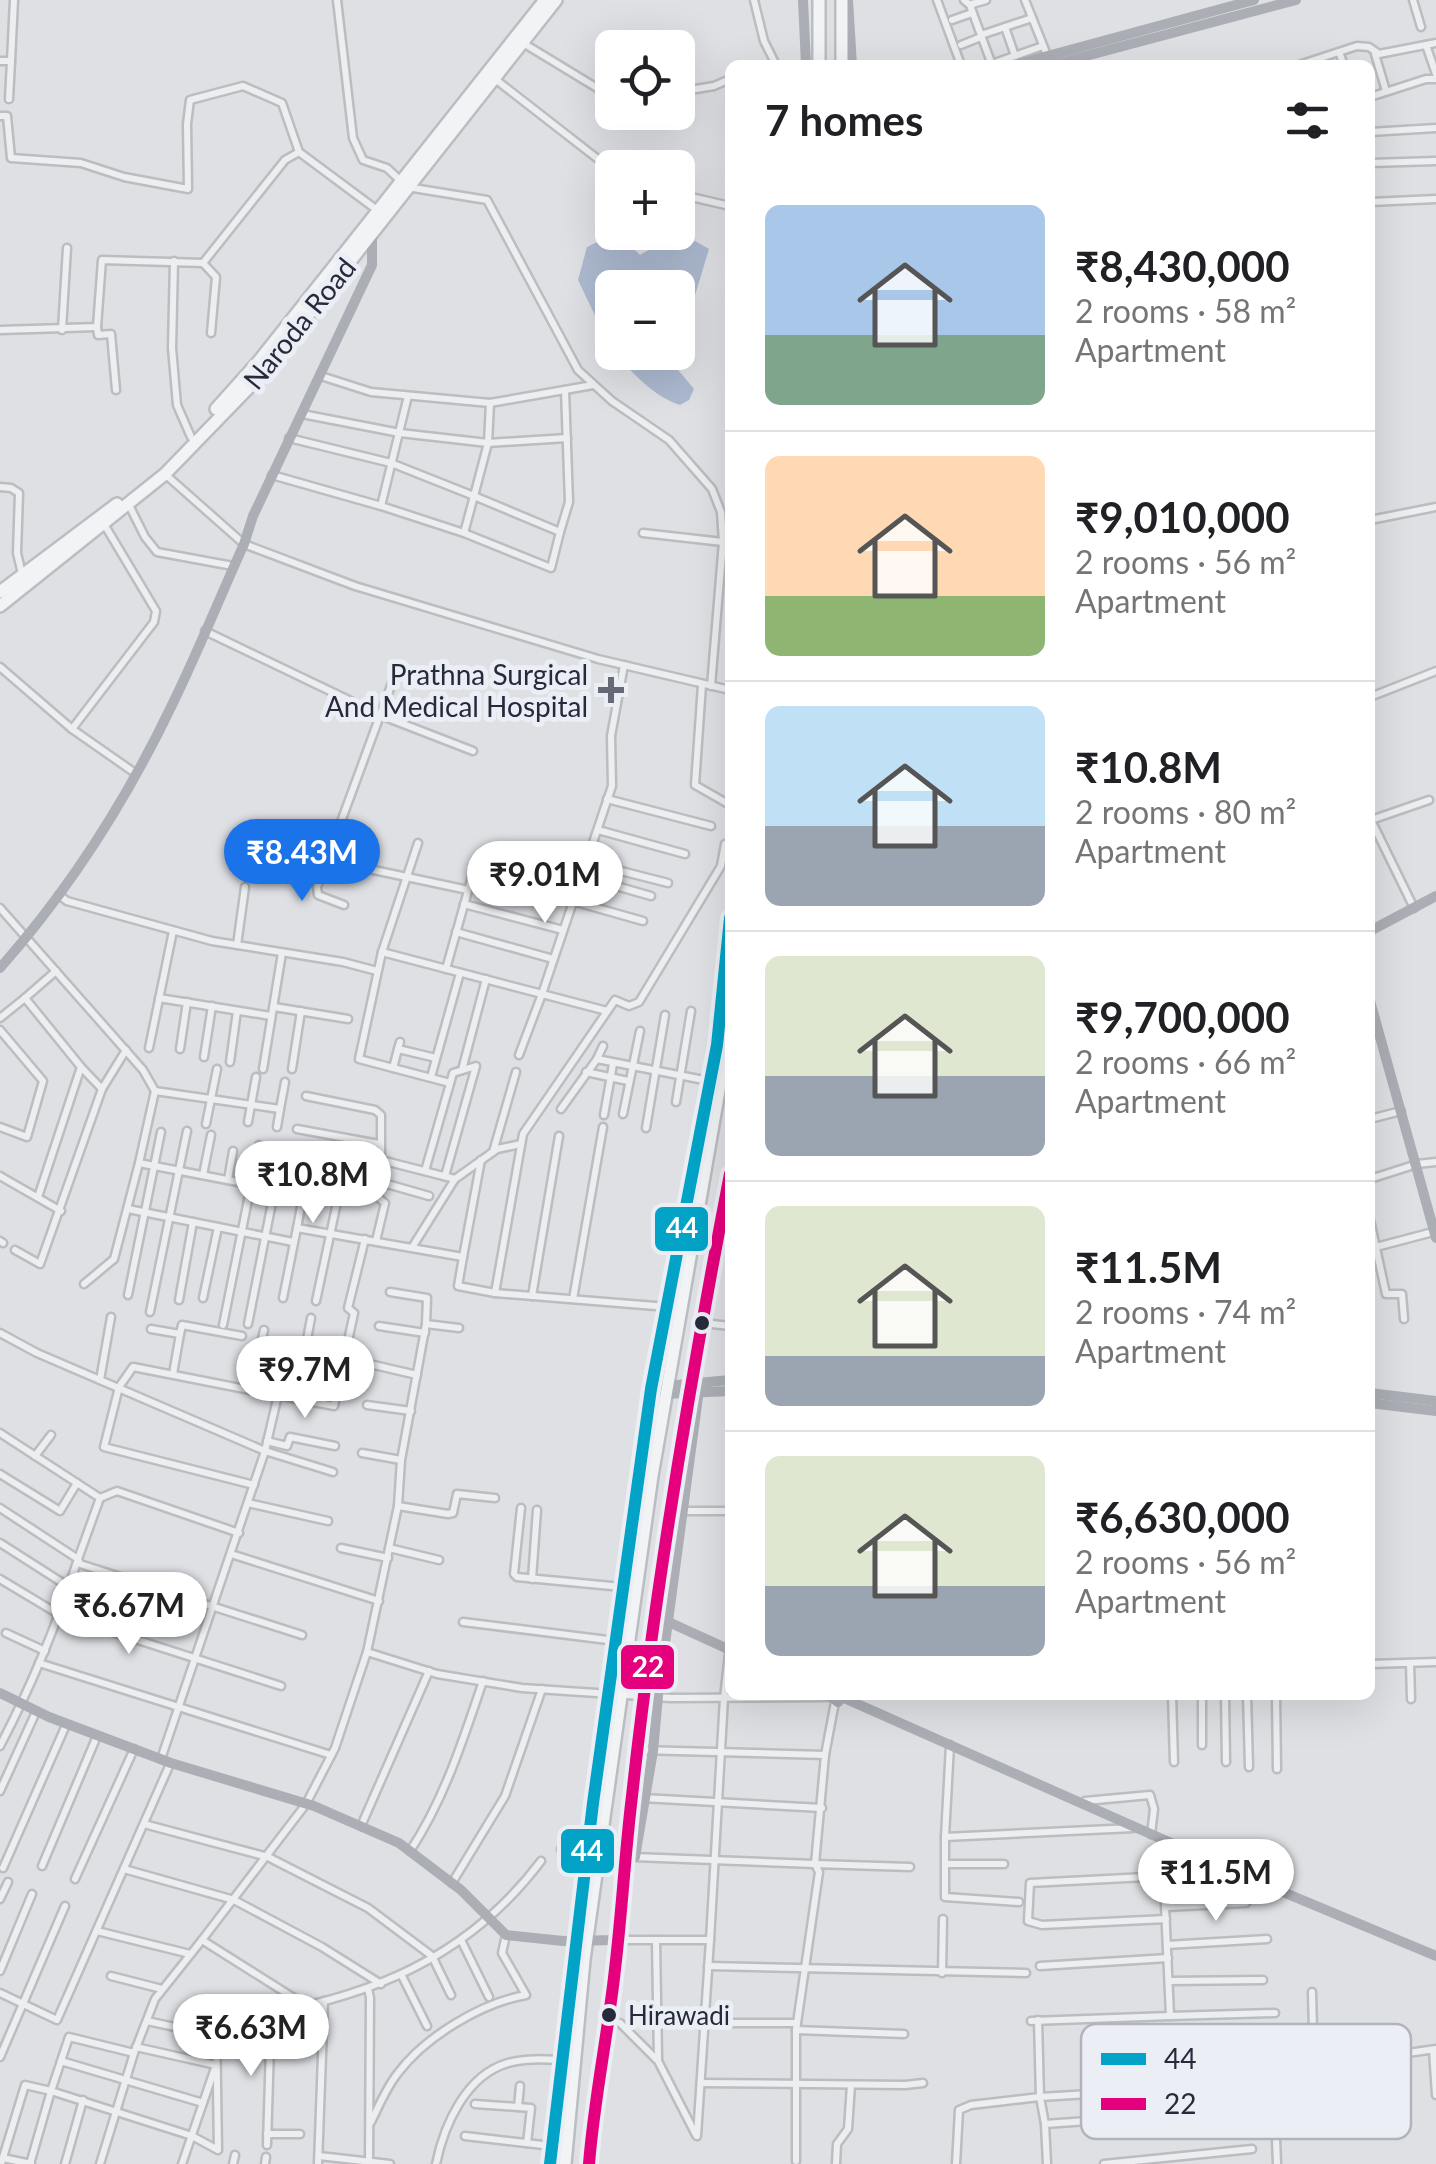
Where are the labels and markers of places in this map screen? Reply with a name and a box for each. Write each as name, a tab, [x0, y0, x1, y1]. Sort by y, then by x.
place label: Prathna Surgical And Medical Hospital	[325, 657, 588, 723]
marker: Prathna Surgical And Medical Hospital	[598, 677, 624, 703]
pin: ₹8.43M	[221, 819, 383, 904]
pin: ₹9.01M	[464, 841, 626, 926]
pin: ₹10.8M	[232, 1141, 394, 1226]
unlabelled marker	[692, 1313, 712, 1333]
pin: ₹9.7M	[235, 1336, 375, 1421]
pin: ₹6.67M	[48, 1572, 210, 1657]
pin: ₹11.5M	[1135, 1839, 1297, 1924]
pin: ₹6.63M	[170, 1994, 332, 2079]
place label: Hirawadi	[628, 1999, 730, 2031]
marker: Hirawadi	[599, 2005, 619, 2025]

